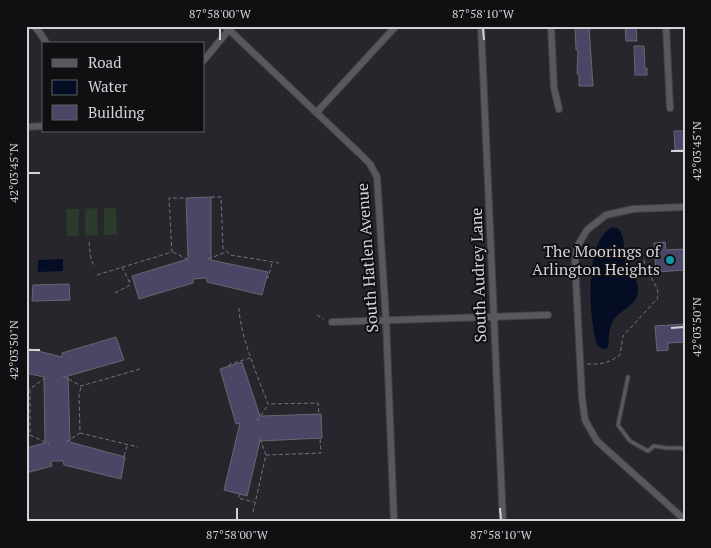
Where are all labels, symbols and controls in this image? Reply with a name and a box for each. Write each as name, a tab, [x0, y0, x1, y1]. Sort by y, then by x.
text: 87°58'00"W	[189, 6, 252, 21]
text: 87°58'10"W	[452, 6, 515, 21]
legend	[42, 42, 205, 132]
text: Road	[88, 52, 121, 72]
text: Water	[88, 76, 128, 96]
text: Building	[88, 102, 146, 122]
text: 42°03'45"N	[689, 121, 704, 181]
text: 42°03'45"N	[6, 143, 21, 203]
street label: South Hatlen Avenue	[351, 183, 383, 333]
street label: South Audrey Lane	[465, 207, 491, 343]
place label: The Moorings of Arlington Heights	[532, 240, 662, 280]
marker: The Moorings of Arlington Heights	[664, 254, 676, 266]
text: 42°03'50"N	[689, 297, 704, 357]
text: 42°03'50"N	[6, 320, 21, 380]
text: 87°58'00"W	[206, 527, 269, 542]
text: 87°58'10"W	[470, 527, 533, 542]

